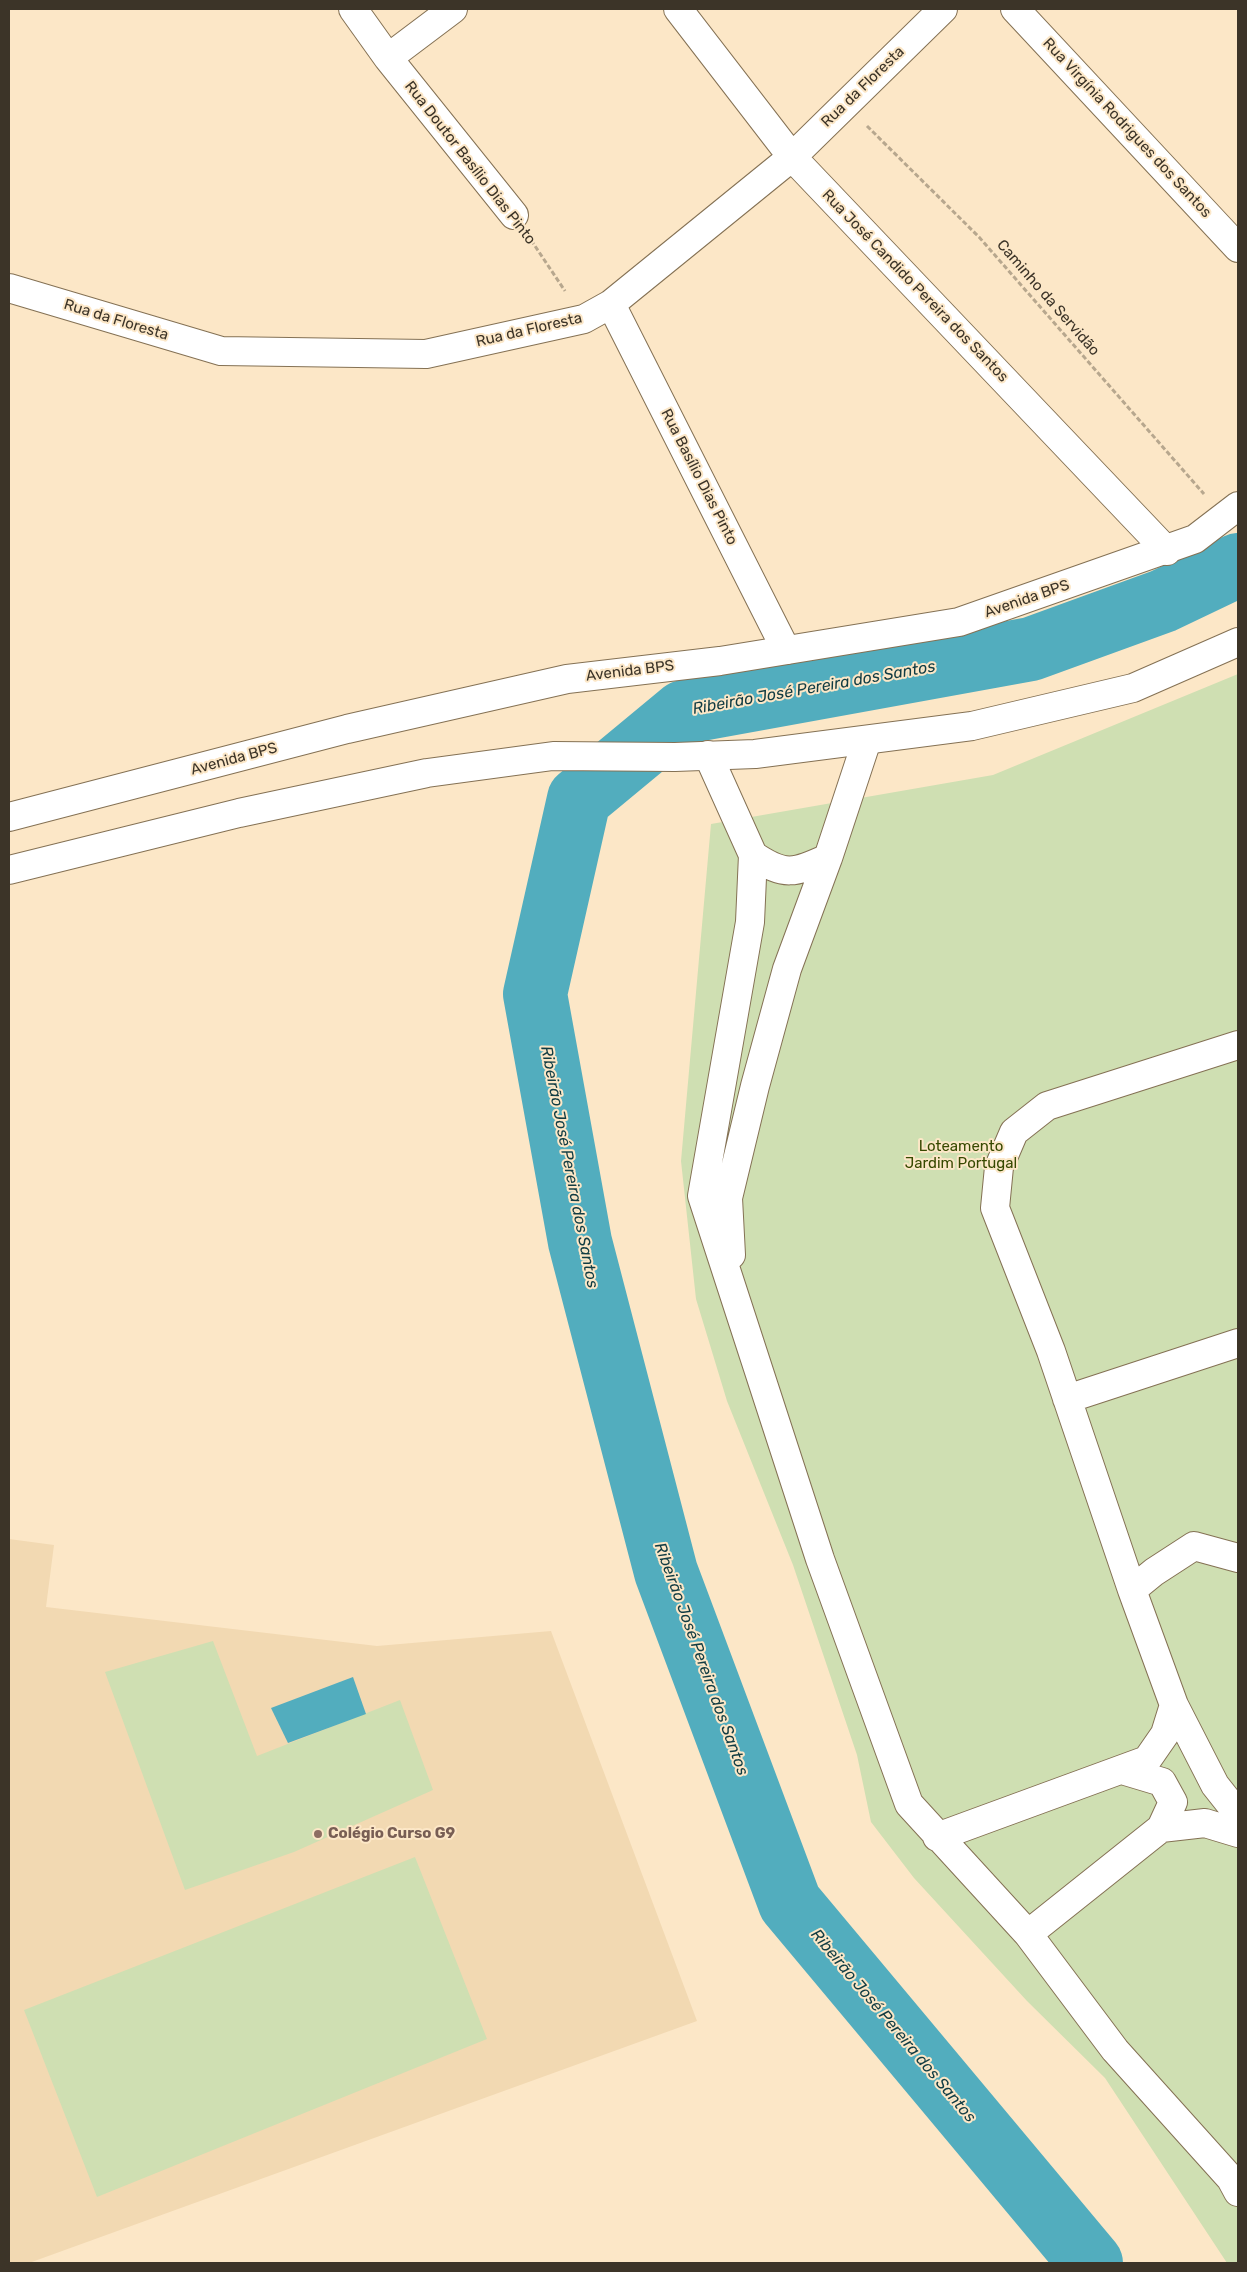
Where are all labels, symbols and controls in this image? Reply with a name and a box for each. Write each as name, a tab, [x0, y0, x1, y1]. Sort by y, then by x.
street label: Rua Virgínia Rodrigues dos Santos	[1039, 35, 1215, 221]
street label: Rua da Floresta	[818, 43, 908, 131]
street label: Rua Doutor Basílio Dias Pinto	[401, 78, 539, 248]
street label: Rua José Candido Pereira dos Santos	[818, 186, 1012, 386]
street label: Caminho da Servidão	[993, 236, 1103, 360]
street label: Rua da Floresta	[62, 296, 170, 344]
street label: Rua da Floresta	[474, 309, 584, 351]
street label: Rua Basílio Dias Pinto	[657, 406, 741, 548]
street label: Avenida BPS	[982, 576, 1072, 622]
street label: Avenida BPS	[585, 657, 675, 685]
water label: Ribeirão José Pereira dos Santos	[691, 657, 937, 719]
street label: Avenida BPS	[189, 739, 279, 779]
water label: Ribeirão José Pereira dos Santos	[536, 1044, 602, 1290]
park label: Loteamento Jardim Portugal	[905, 1138, 1017, 1173]
water label: Ribeirão José Pereira dos Santos	[650, 1540, 752, 1778]
place label: Colégio Curso G9	[328, 1825, 455, 1843]
marker: Colégio Curso G9	[312, 1828, 324, 1840]
water label: Ribeirão José Pereira dos Santos	[806, 1925, 980, 2127]

